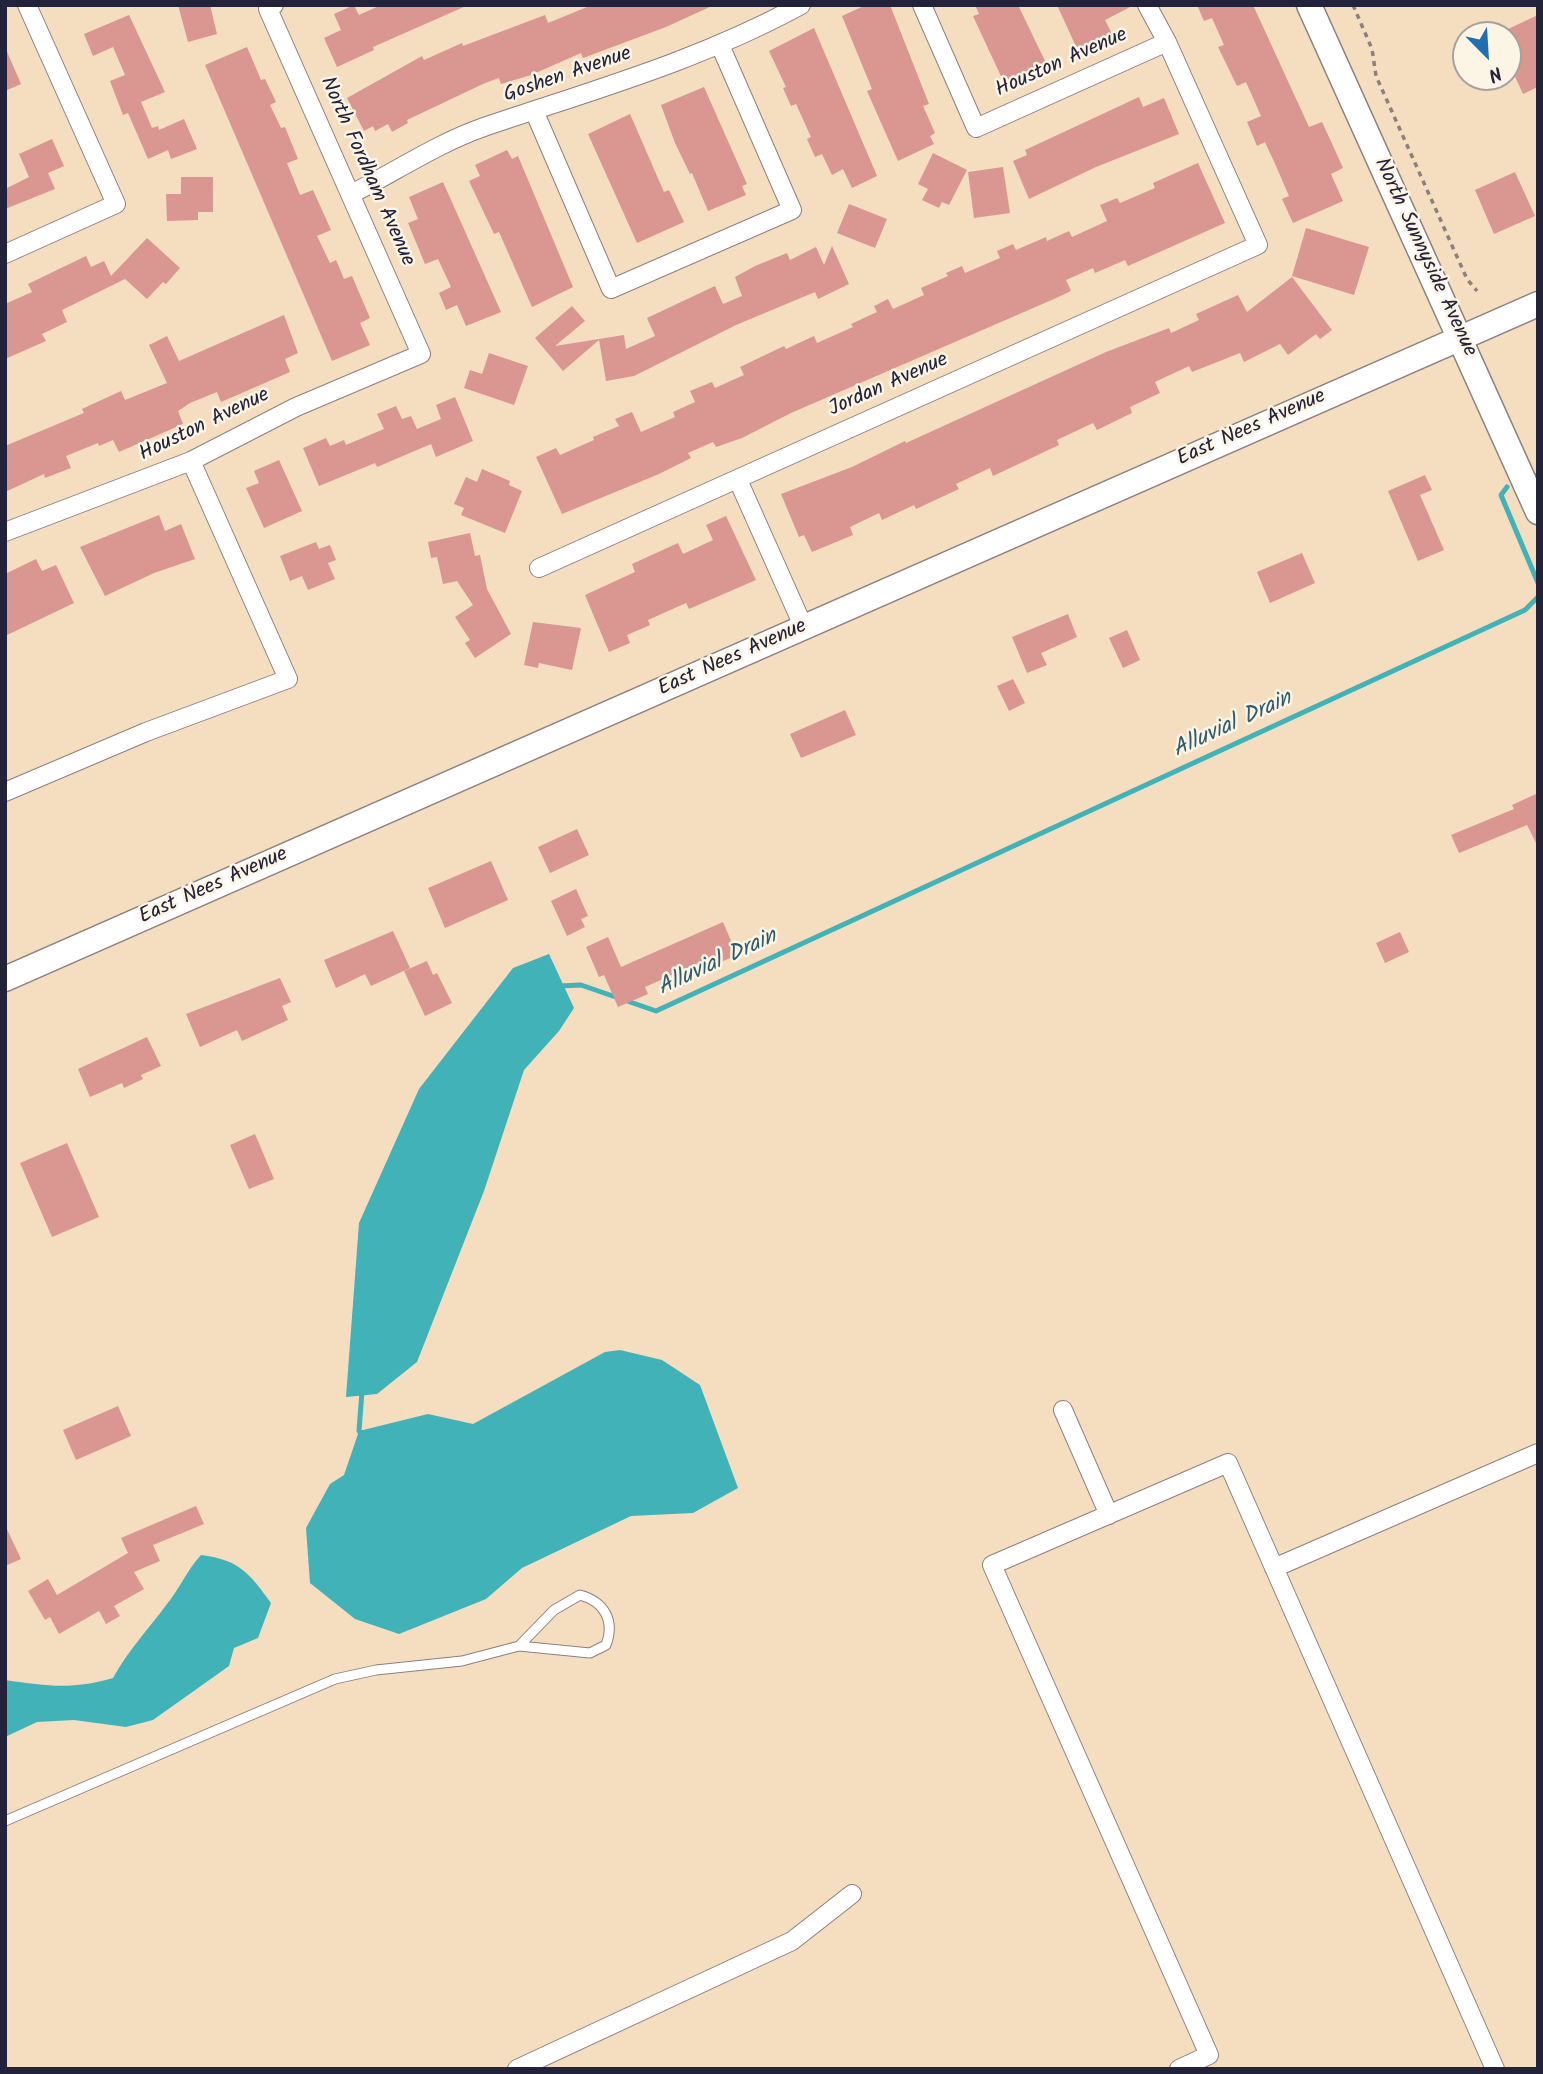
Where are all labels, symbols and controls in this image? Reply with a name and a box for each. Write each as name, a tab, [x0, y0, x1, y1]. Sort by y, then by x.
north arrow	[1452, 21, 1522, 91]
street label: Houston Avenue	[992, 24, 1132, 104]
street label: Goshen Avenue	[501, 42, 635, 110]
text: N	[1483, 57, 1506, 90]
street label: North Fordham Avenue	[313, 73, 419, 271]
street label: North Sunnyside Avenue	[1367, 155, 1481, 361]
street label: Jordan Avenue	[825, 348, 953, 424]
street label: Houston Avenue	[136, 384, 274, 468]
street label: East Nees Avenue	[1174, 385, 1330, 473]
street label: East Nees Avenue	[655, 615, 811, 703]
water label: Alluvial Drain	[1169, 686, 1297, 766]
street label: East Nees Avenue	[136, 843, 292, 931]
water label: Alluvial Drain	[654, 924, 782, 1004]

